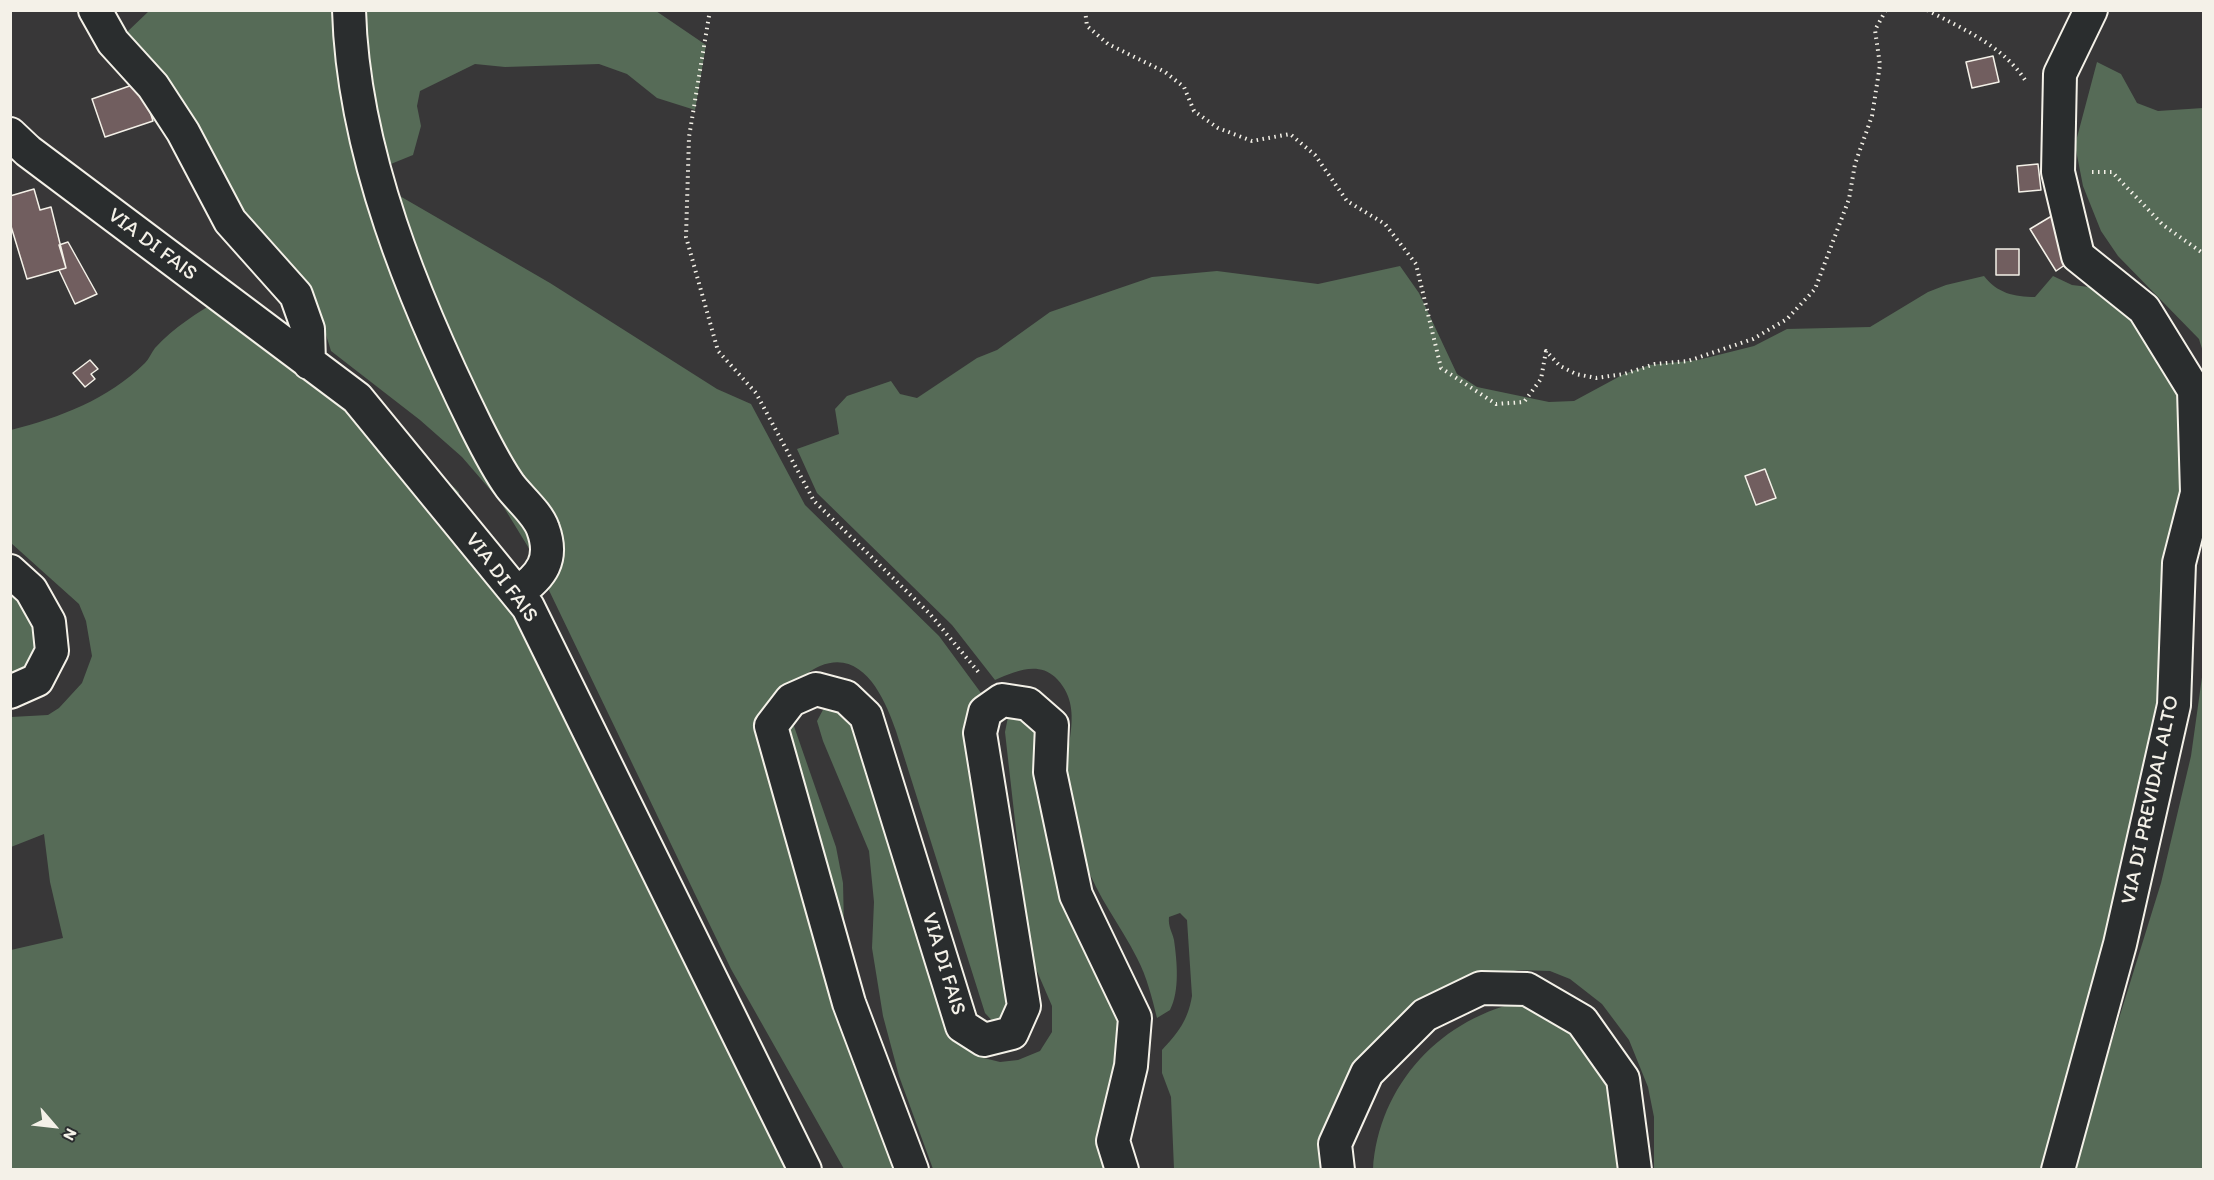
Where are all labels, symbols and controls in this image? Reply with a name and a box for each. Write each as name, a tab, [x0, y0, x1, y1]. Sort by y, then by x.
street label: VIA DI FAIS	[102, 203, 202, 287]
street label: VIA DI FAIS	[459, 528, 543, 628]
street label: VIA DI PREVIDAL ALTO	[2117, 693, 2185, 907]
street label: VIA DI FAIS	[916, 910, 970, 1018]
north arrow	[24, 1096, 84, 1156]
text: N	[59, 1125, 81, 1144]

